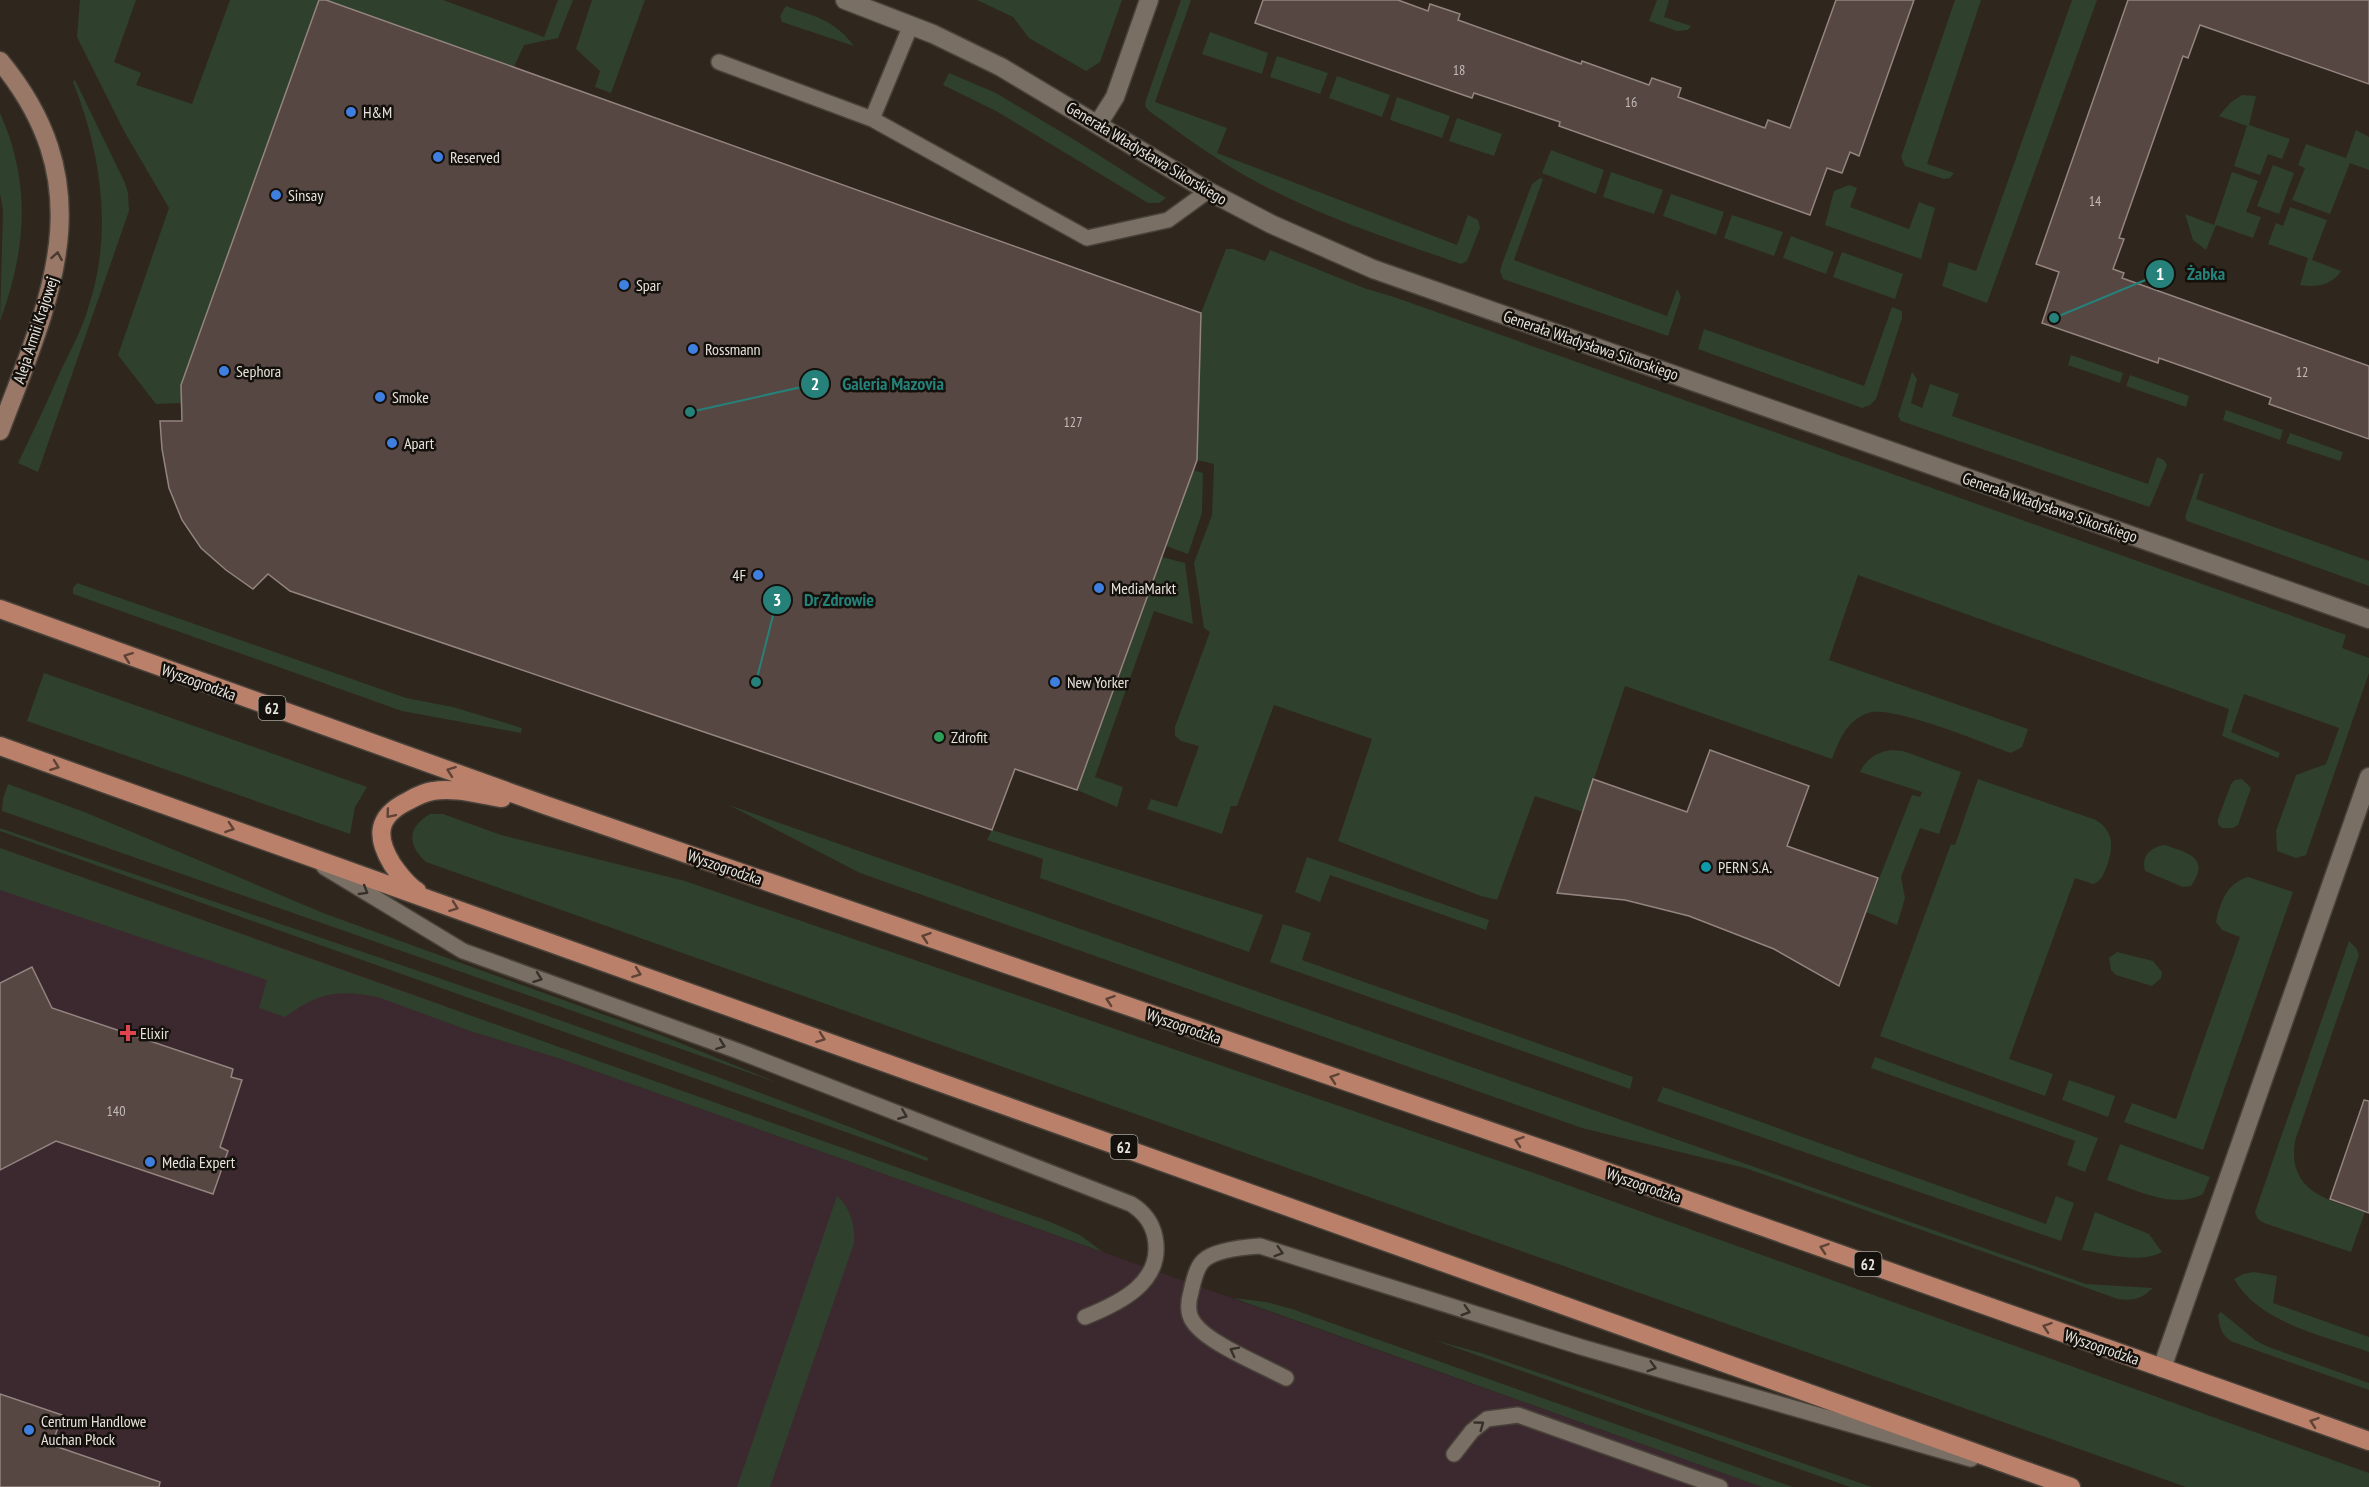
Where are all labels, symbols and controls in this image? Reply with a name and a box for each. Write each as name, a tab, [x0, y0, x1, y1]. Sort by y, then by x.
house number: 18	[1453, 61, 1465, 79]
house number: 16	[1625, 93, 1637, 111]
street label: Generała Władysława Sikorskiego	[1063, 97, 1231, 209]
place label: H&M	[363, 102, 392, 122]
marker: H&M	[344, 105, 358, 119]
place label: Reserved	[450, 147, 500, 167]
marker: Reserved	[431, 150, 445, 164]
place label: Sinsay	[288, 185, 323, 205]
marker: Sinsay	[269, 188, 283, 202]
house number: 14	[2089, 192, 2102, 210]
one-way arrow	[50, 251, 63, 261]
callout: Żabka	[2145, 256, 2237, 292]
text: 1	[2156, 262, 2164, 285]
text: Żabka	[2187, 262, 2225, 285]
street label: Aleja Armii Krajowej	[8, 274, 62, 386]
place label: Spar	[636, 275, 661, 295]
marker: Spar	[617, 278, 631, 292]
street label: Generała Władysława Sikorskiego	[1501, 306, 1681, 384]
place label: Rossmann	[705, 339, 761, 359]
marker: Rossmann	[686, 342, 700, 356]
place label: Sephora	[236, 361, 281, 381]
house number: 12	[2296, 363, 2308, 381]
marker: Sephora	[217, 364, 231, 378]
callout: Galeria Mazovia	[800, 366, 956, 402]
text: 2	[811, 372, 819, 395]
text: Galeria Mazovia	[842, 372, 944, 395]
place label: Smoke	[392, 387, 429, 407]
marker: Smoke	[373, 390, 387, 404]
house number: 127	[1064, 413, 1082, 431]
place label: Apart	[404, 433, 435, 453]
marker: Apart	[385, 436, 399, 450]
street label: Generała Władysława Sikorskiego	[1960, 468, 2140, 546]
place label: 4F	[732, 565, 746, 585]
marker: 4F	[751, 568, 765, 582]
place label: MediaMarkt	[1111, 578, 1177, 598]
marker: MediaMarkt	[1092, 581, 1106, 595]
callout: Dr Zdrowie	[762, 582, 886, 618]
text: 3	[773, 588, 781, 611]
text: Dr Zdrowie	[804, 588, 874, 611]
one-way arrow	[123, 651, 134, 664]
street label: Wyszogrodzka	[159, 659, 239, 705]
place label: New Yorker	[1067, 672, 1129, 692]
marker: New Yorker	[1048, 675, 1062, 689]
road number: 62	[258, 696, 286, 720]
place label: Zdrofit	[951, 727, 988, 747]
marker: Zdrofit	[932, 730, 946, 744]
one-way arrow	[49, 758, 60, 771]
one-way arrow	[446, 766, 456, 779]
one-way arrow	[387, 807, 398, 818]
one-way arrow	[224, 821, 235, 833]
street label: Wyszogrodzka	[685, 845, 765, 889]
place label: PERN S.A.	[1718, 857, 1772, 877]
marker: PERN S.A.	[1699, 860, 1713, 874]
one-way arrow	[358, 884, 368, 896]
one-way arrow	[448, 899, 459, 912]
one-way arrow	[921, 931, 932, 944]
one-way arrow	[632, 965, 642, 978]
one-way arrow	[532, 970, 543, 983]
one-way arrow	[1106, 995, 1116, 1008]
street label: Wyszogrodzka	[1144, 1004, 1224, 1048]
place label: Elixir	[140, 1023, 169, 1043]
marker: Elixir	[121, 1026, 135, 1040]
one-way arrow	[815, 1031, 826, 1044]
one-way arrow	[715, 1038, 726, 1050]
one-way arrow	[1330, 1072, 1340, 1085]
house number: 140	[107, 1102, 125, 1120]
one-way arrow	[896, 1108, 907, 1120]
road number: 62	[1110, 1135, 1138, 1159]
one-way arrow	[1514, 1136, 1525, 1149]
place label: Media Expert	[162, 1152, 236, 1172]
marker: Media Expert	[143, 1155, 157, 1169]
street label: Wyszogrodzka	[1604, 1163, 1684, 1207]
one-way arrow	[1819, 1243, 1830, 1256]
one-way arrow	[1273, 1245, 1284, 1257]
road number: 62	[1854, 1252, 1882, 1276]
one-way arrow	[1460, 1304, 1470, 1316]
one-way arrow	[2042, 1322, 2053, 1335]
street label: Wyszogrodzka	[2062, 1325, 2142, 1369]
one-way arrow	[1229, 1347, 1240, 1358]
one-way arrow	[1647, 1360, 1657, 1373]
place label: Centrum Handlowe Auchan Płock	[41, 1411, 146, 1449]
one-way arrow	[2309, 1416, 2320, 1429]
one-way arrow	[1474, 1421, 1485, 1432]
marker: Centrum Handlowe Auchan Płock	[22, 1423, 36, 1437]

